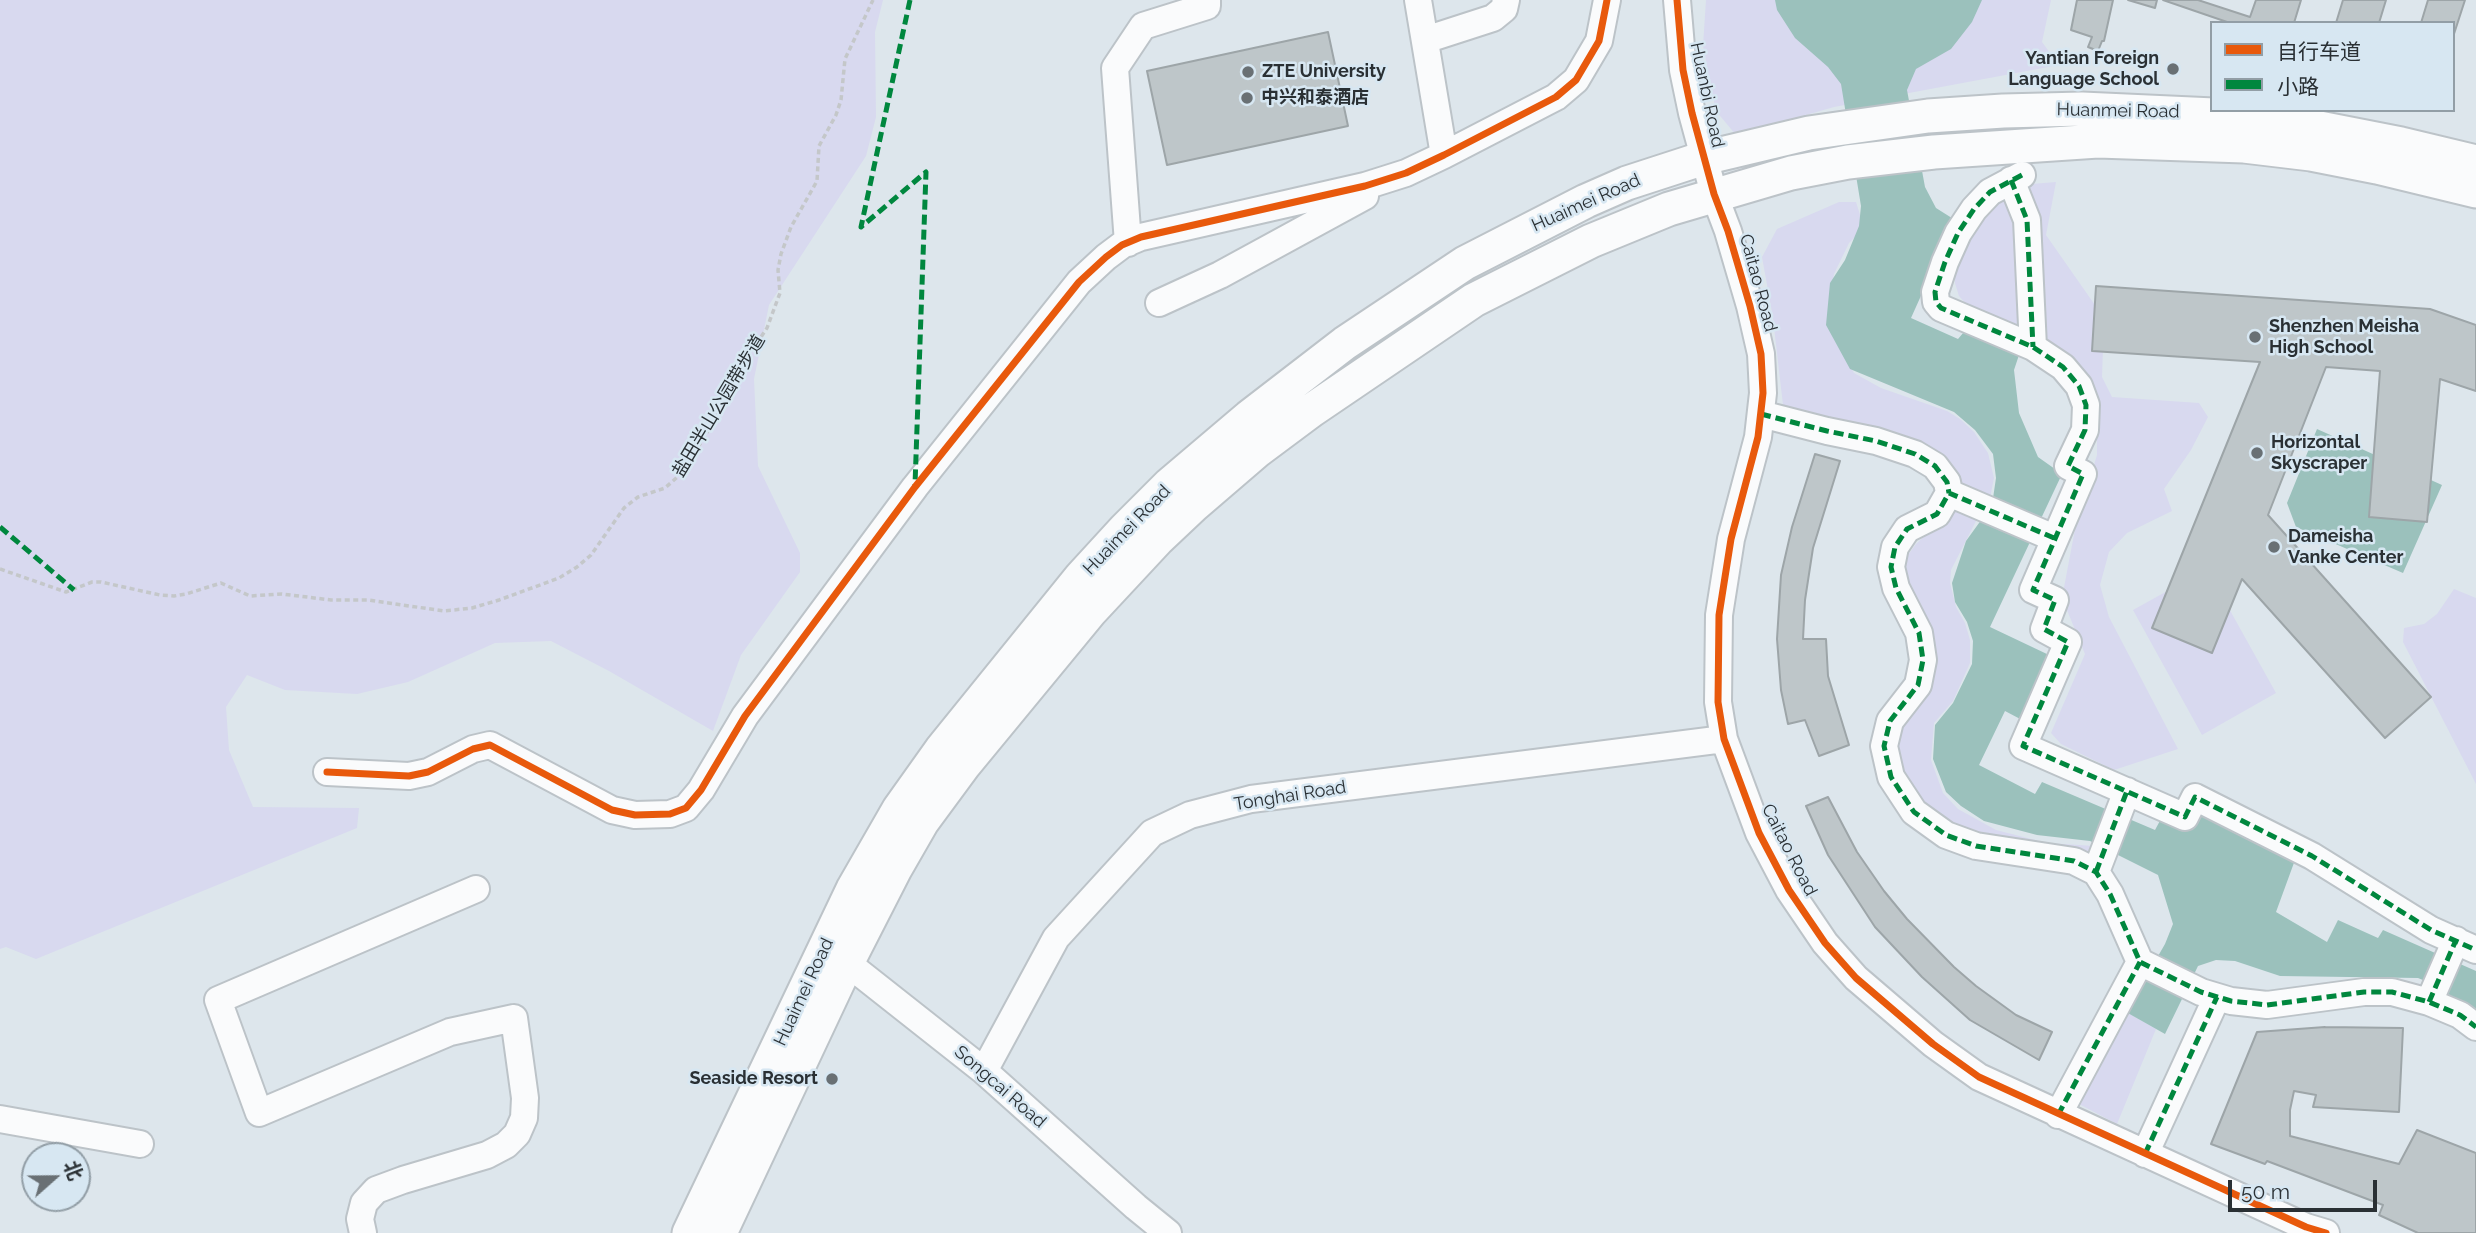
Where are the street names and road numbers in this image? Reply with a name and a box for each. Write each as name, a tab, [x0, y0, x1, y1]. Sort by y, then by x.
street label: Huanbi Road	[1685, 40, 1729, 150]
street label: Huanmei Road	[2056, 99, 2180, 123]
street label: Huaimei Road	[1528, 169, 1644, 237]
street label: Caitao Road	[1735, 232, 1781, 334]
street label: 盐田半山公园带步道	[668, 331, 770, 481]
street label: Huaimei Road	[1079, 481, 1175, 579]
street label: Tonghai Road	[1232, 776, 1348, 816]
street label: Caitao Road	[1757, 800, 1821, 900]
street label: Huaimei Road	[770, 935, 838, 1049]
street label: Songcai Road	[950, 1041, 1050, 1133]

